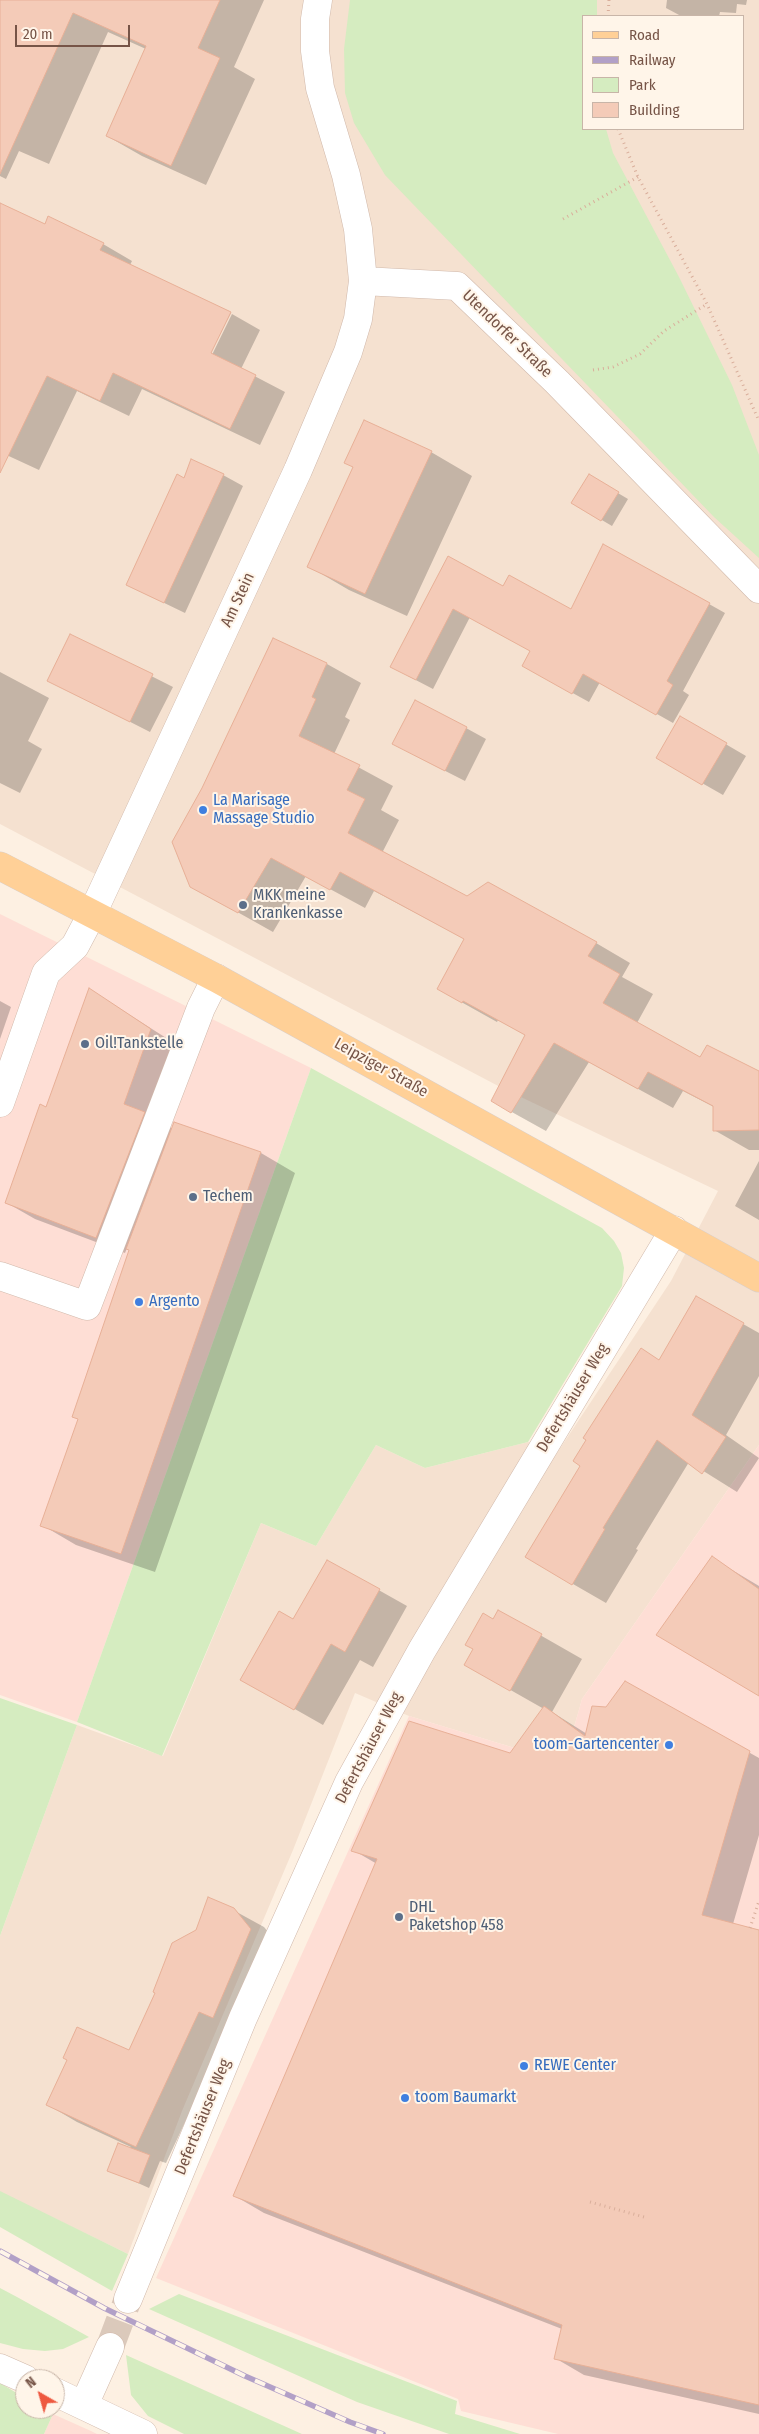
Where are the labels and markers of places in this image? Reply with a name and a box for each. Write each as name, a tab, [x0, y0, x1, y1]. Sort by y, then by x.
place label: La Marisage Massage Studio	[213, 791, 315, 829]
marker: La Marisage Massage Studio	[197, 804, 209, 816]
place label: MKK meine Krankenkasse	[253, 886, 343, 924]
marker: MKK meine Krankenkasse	[237, 899, 249, 911]
place label: Oil!Tankstelle	[95, 1034, 183, 1054]
marker: Oil!Tankstelle	[79, 1038, 91, 1050]
place label: Techem	[203, 1187, 253, 1207]
marker: Techem	[187, 1191, 199, 1203]
place label: Argento	[149, 1292, 200, 1312]
marker: Argento	[133, 1296, 145, 1308]
place label: toom-Gartencenter	[534, 1735, 659, 1755]
marker: toom-Gartencenter	[663, 1739, 675, 1751]
place label: DHL Paketshop 458	[409, 1898, 504, 1936]
marker: DHL Paketshop 458	[393, 1911, 405, 1923]
place label: REWE Center	[534, 2056, 616, 2076]
marker: REWE Center	[518, 2060, 530, 2072]
place label: toom Baumarkt	[415, 2088, 516, 2108]
marker: toom Baumarkt	[399, 2092, 411, 2104]

